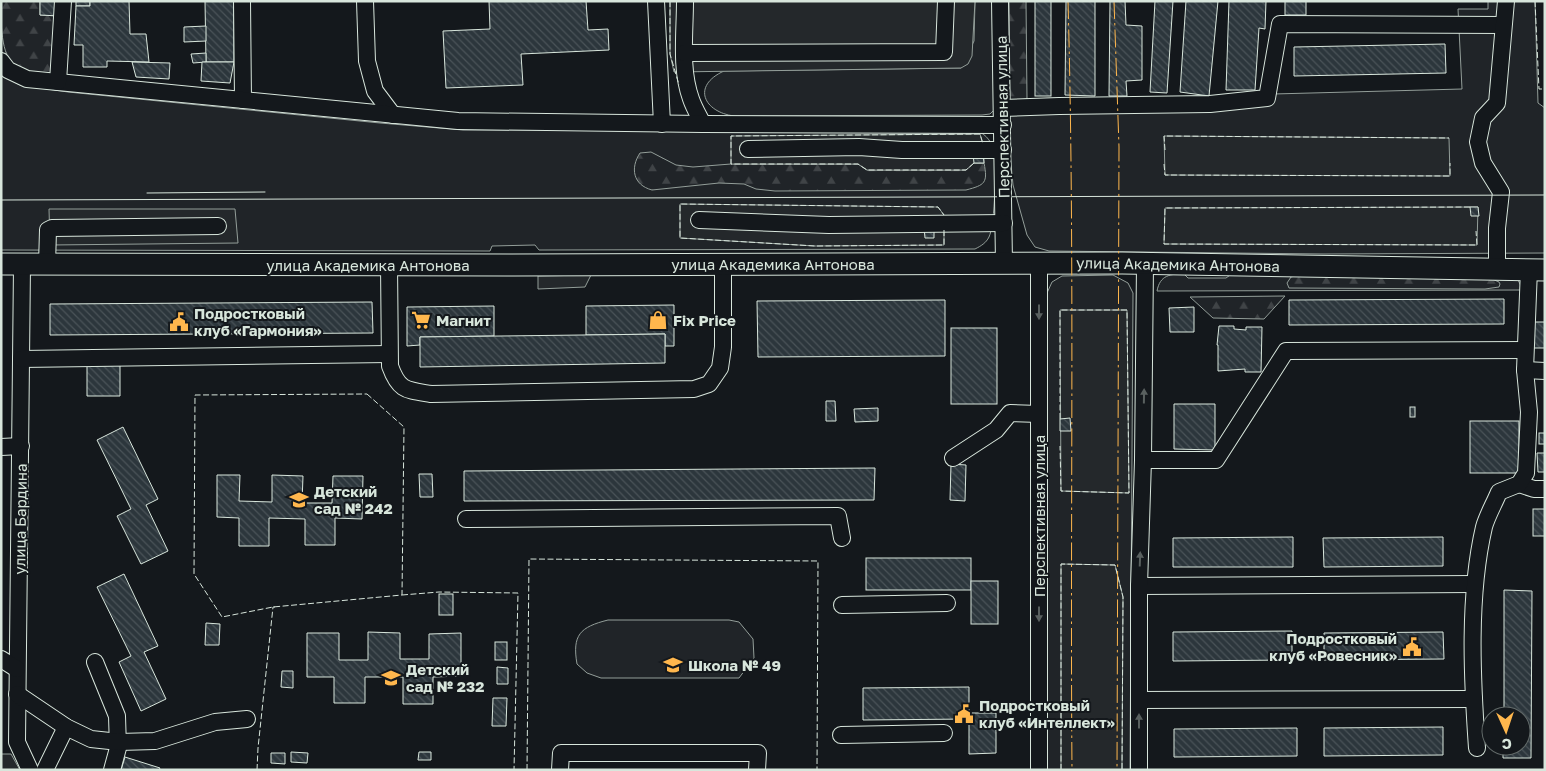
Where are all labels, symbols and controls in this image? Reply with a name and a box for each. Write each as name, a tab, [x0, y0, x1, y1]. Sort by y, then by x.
street label: Перспективная улица	[992, 36, 1012, 198]
street label: улица Академика Антонова	[1076, 253, 1280, 275]
street label: улица Академика Антонова	[671, 255, 875, 273]
street label: улица Академика Антонова	[266, 256, 470, 274]
place label: Подростковый клуб «Гармония»	[194, 304, 322, 339]
one-way arrow	[1035, 304, 1043, 320]
supermarket icon: Магнит	[410, 309, 432, 331]
shop icon: Fix Price	[647, 309, 669, 331]
public building icon: Подростковый клуб «Гармония»	[168, 311, 190, 333]
place label: Магнит	[436, 311, 491, 329]
place label: Fix Price	[673, 311, 736, 329]
one-way arrow	[1140, 388, 1148, 404]
street label: Перспективная улица	[1030, 435, 1048, 597]
street label: улица Бардина	[10, 463, 30, 575]
place label: Детский сад № 242	[314, 482, 393, 517]
school or university icon: Детский сад № 242	[288, 489, 310, 511]
one-way arrow	[1136, 550, 1144, 566]
one-way arrow	[1035, 606, 1043, 622]
place label: Подростковый клуб «Ровесник»	[1269, 629, 1397, 664]
public building icon: Подростковый клуб «Ровесник»	[1401, 636, 1423, 658]
school or university icon: Школа № 49	[662, 654, 684, 676]
place label: Школа № 49	[688, 656, 781, 674]
place label: Детский сад № 232	[406, 660, 484, 695]
school or university icon: Детский сад № 232	[380, 667, 402, 689]
place label: Подростковый клуб «Интеллект»	[979, 696, 1115, 731]
public building icon: Подростковый клуб «Интеллект»	[953, 703, 975, 725]
north arrow	[1481, 706, 1531, 756]
one-way arrow	[1135, 713, 1143, 729]
text: С	[1501, 736, 1512, 753]

